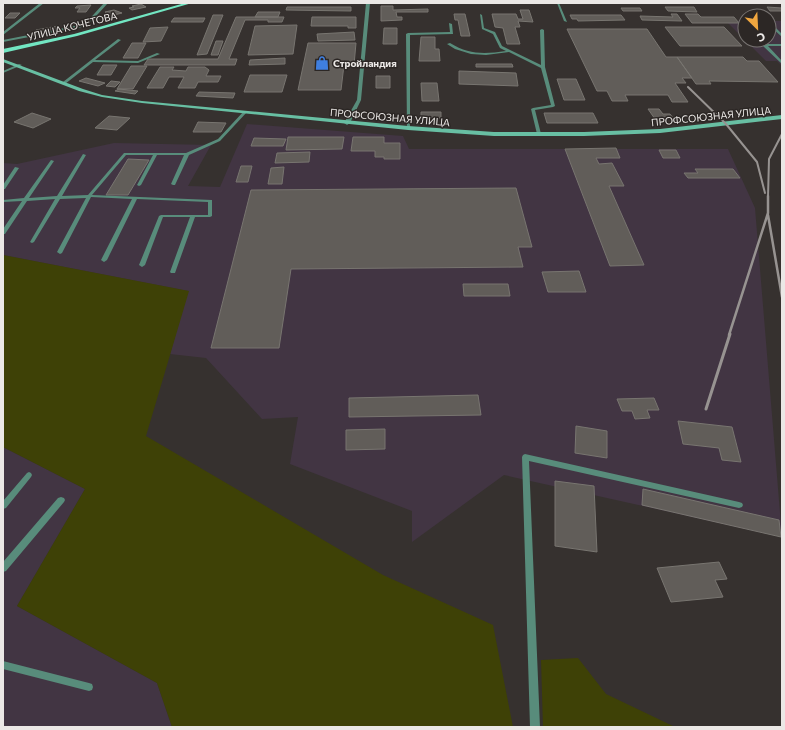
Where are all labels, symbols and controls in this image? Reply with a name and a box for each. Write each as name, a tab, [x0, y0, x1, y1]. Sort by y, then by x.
north arrow	[737, 8, 777, 48]
street label: УЛИЦА КОЧЕТОВА	[26, 9, 118, 43]
text: С	[755, 30, 767, 45]
shop icon: Стройландия	[314, 55, 330, 71]
place label: Стройландия	[333, 57, 397, 69]
street label: ПРОФСОЮЗНАЯ УЛИЦА	[650, 104, 772, 128]
street label: ПРОФСОЮЗНАЯ УЛИЦА	[329, 106, 451, 128]

